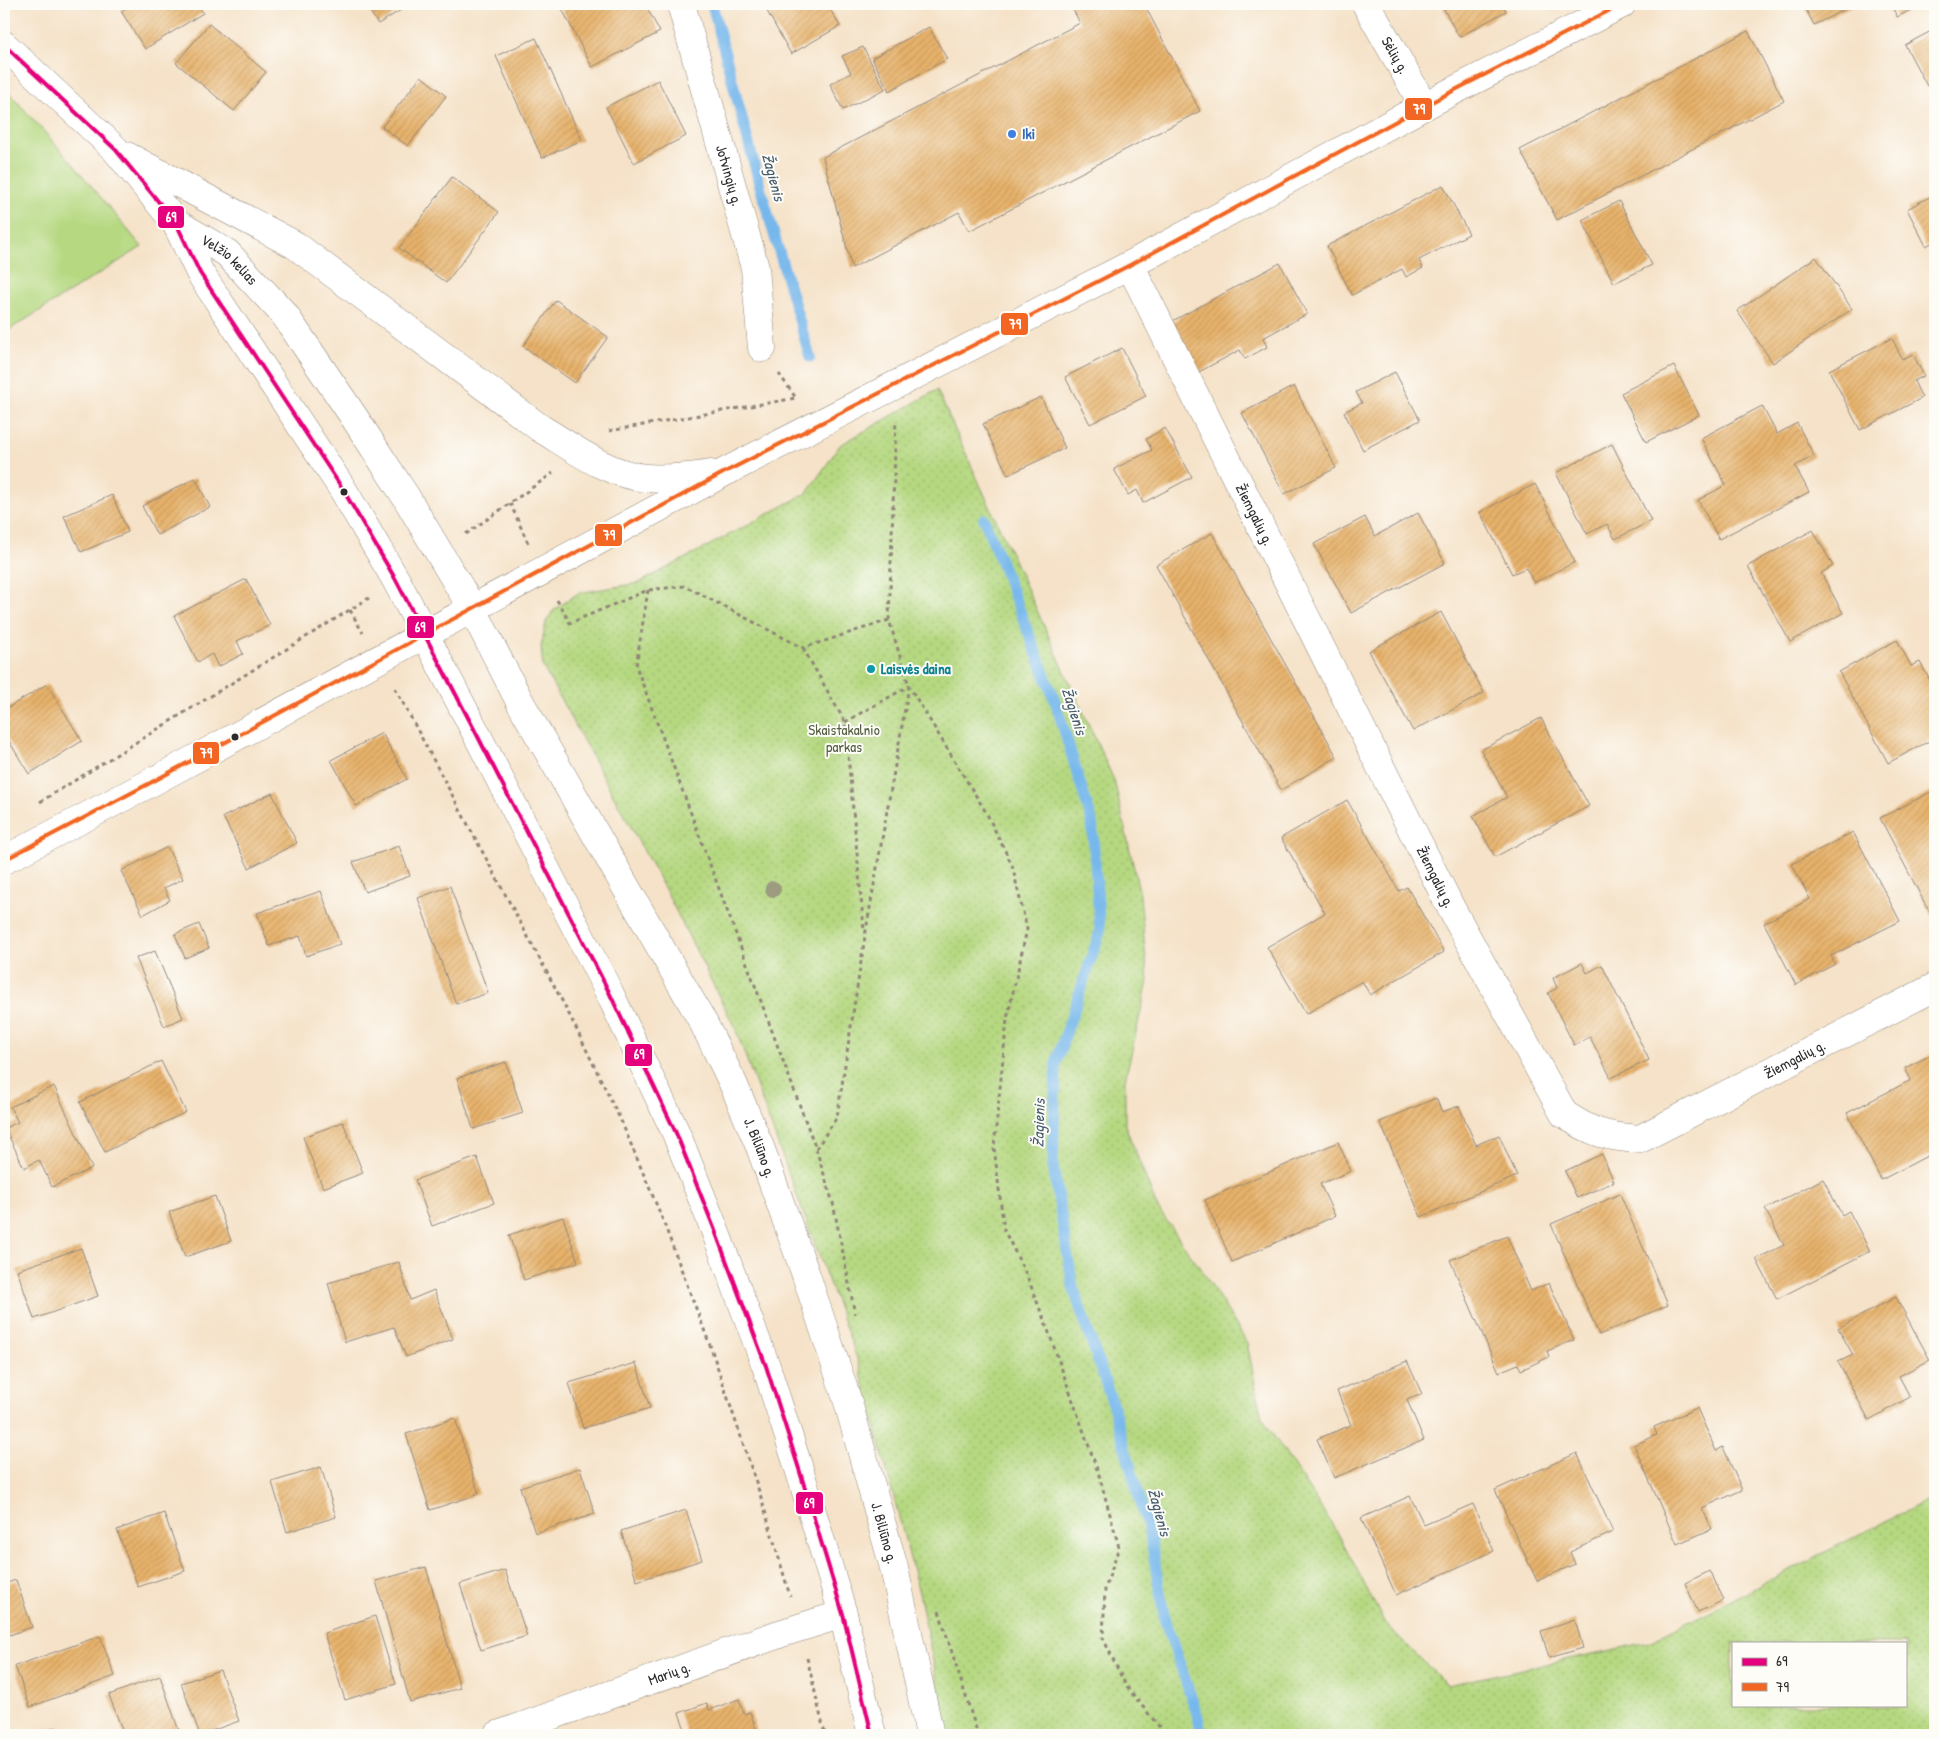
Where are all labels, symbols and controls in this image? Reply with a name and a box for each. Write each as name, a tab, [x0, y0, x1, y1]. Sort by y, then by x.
street label: Sėlių g.	[1377, 33, 1415, 77]
line badge: 79	[1404, 97, 1433, 121]
text: 79	[1412, 99, 1426, 118]
place label: Iki	[1022, 123, 1035, 144]
marker: Iki	[1006, 128, 1018, 140]
street label: Jotvingių g.	[711, 142, 748, 208]
water label: Žagienis	[757, 151, 791, 205]
line badge: 69	[157, 205, 185, 229]
text: 69	[166, 207, 177, 226]
street label: Velžio kelias	[197, 229, 263, 289]
line badge: 79	[1000, 312, 1029, 336]
text: 79	[1008, 314, 1022, 333]
street label: Žiemgalių g.	[1231, 480, 1279, 549]
unlabelled marker	[339, 487, 349, 497]
line badge: 79	[594, 523, 623, 547]
text: 79	[602, 525, 616, 544]
line badge: 69	[406, 615, 435, 639]
text: 69	[415, 617, 426, 636]
place label: Laisvės daina	[881, 658, 951, 679]
marker: Laisvės daina	[865, 663, 877, 675]
water label: Žagienis	[1057, 685, 1094, 739]
park label: Skaistakalnio parkas	[808, 719, 880, 757]
unlabelled marker	[230, 732, 240, 742]
line badge: 79	[192, 741, 220, 765]
text: 79	[199, 743, 213, 762]
street label: Žiemgalių g.	[1412, 842, 1460, 911]
street label: Žiemgalių g.	[1760, 1034, 1829, 1083]
line badge: 69	[624, 1043, 653, 1067]
text: 69	[634, 1044, 645, 1063]
water label: Žagienis	[1026, 1097, 1050, 1148]
street label: J. Biliūno g.	[739, 1114, 781, 1181]
water label: Žagienis	[1143, 1486, 1177, 1540]
line badge: 69	[795, 1491, 824, 1515]
text: 69	[804, 1493, 815, 1512]
street label: J. Biliūno g.	[866, 1500, 903, 1566]
legend	[1732, 1642, 1906, 1706]
text: 69	[1776, 1650, 1788, 1671]
street label: Marių g.	[645, 1656, 693, 1690]
text: 79	[1776, 1676, 1789, 1697]

